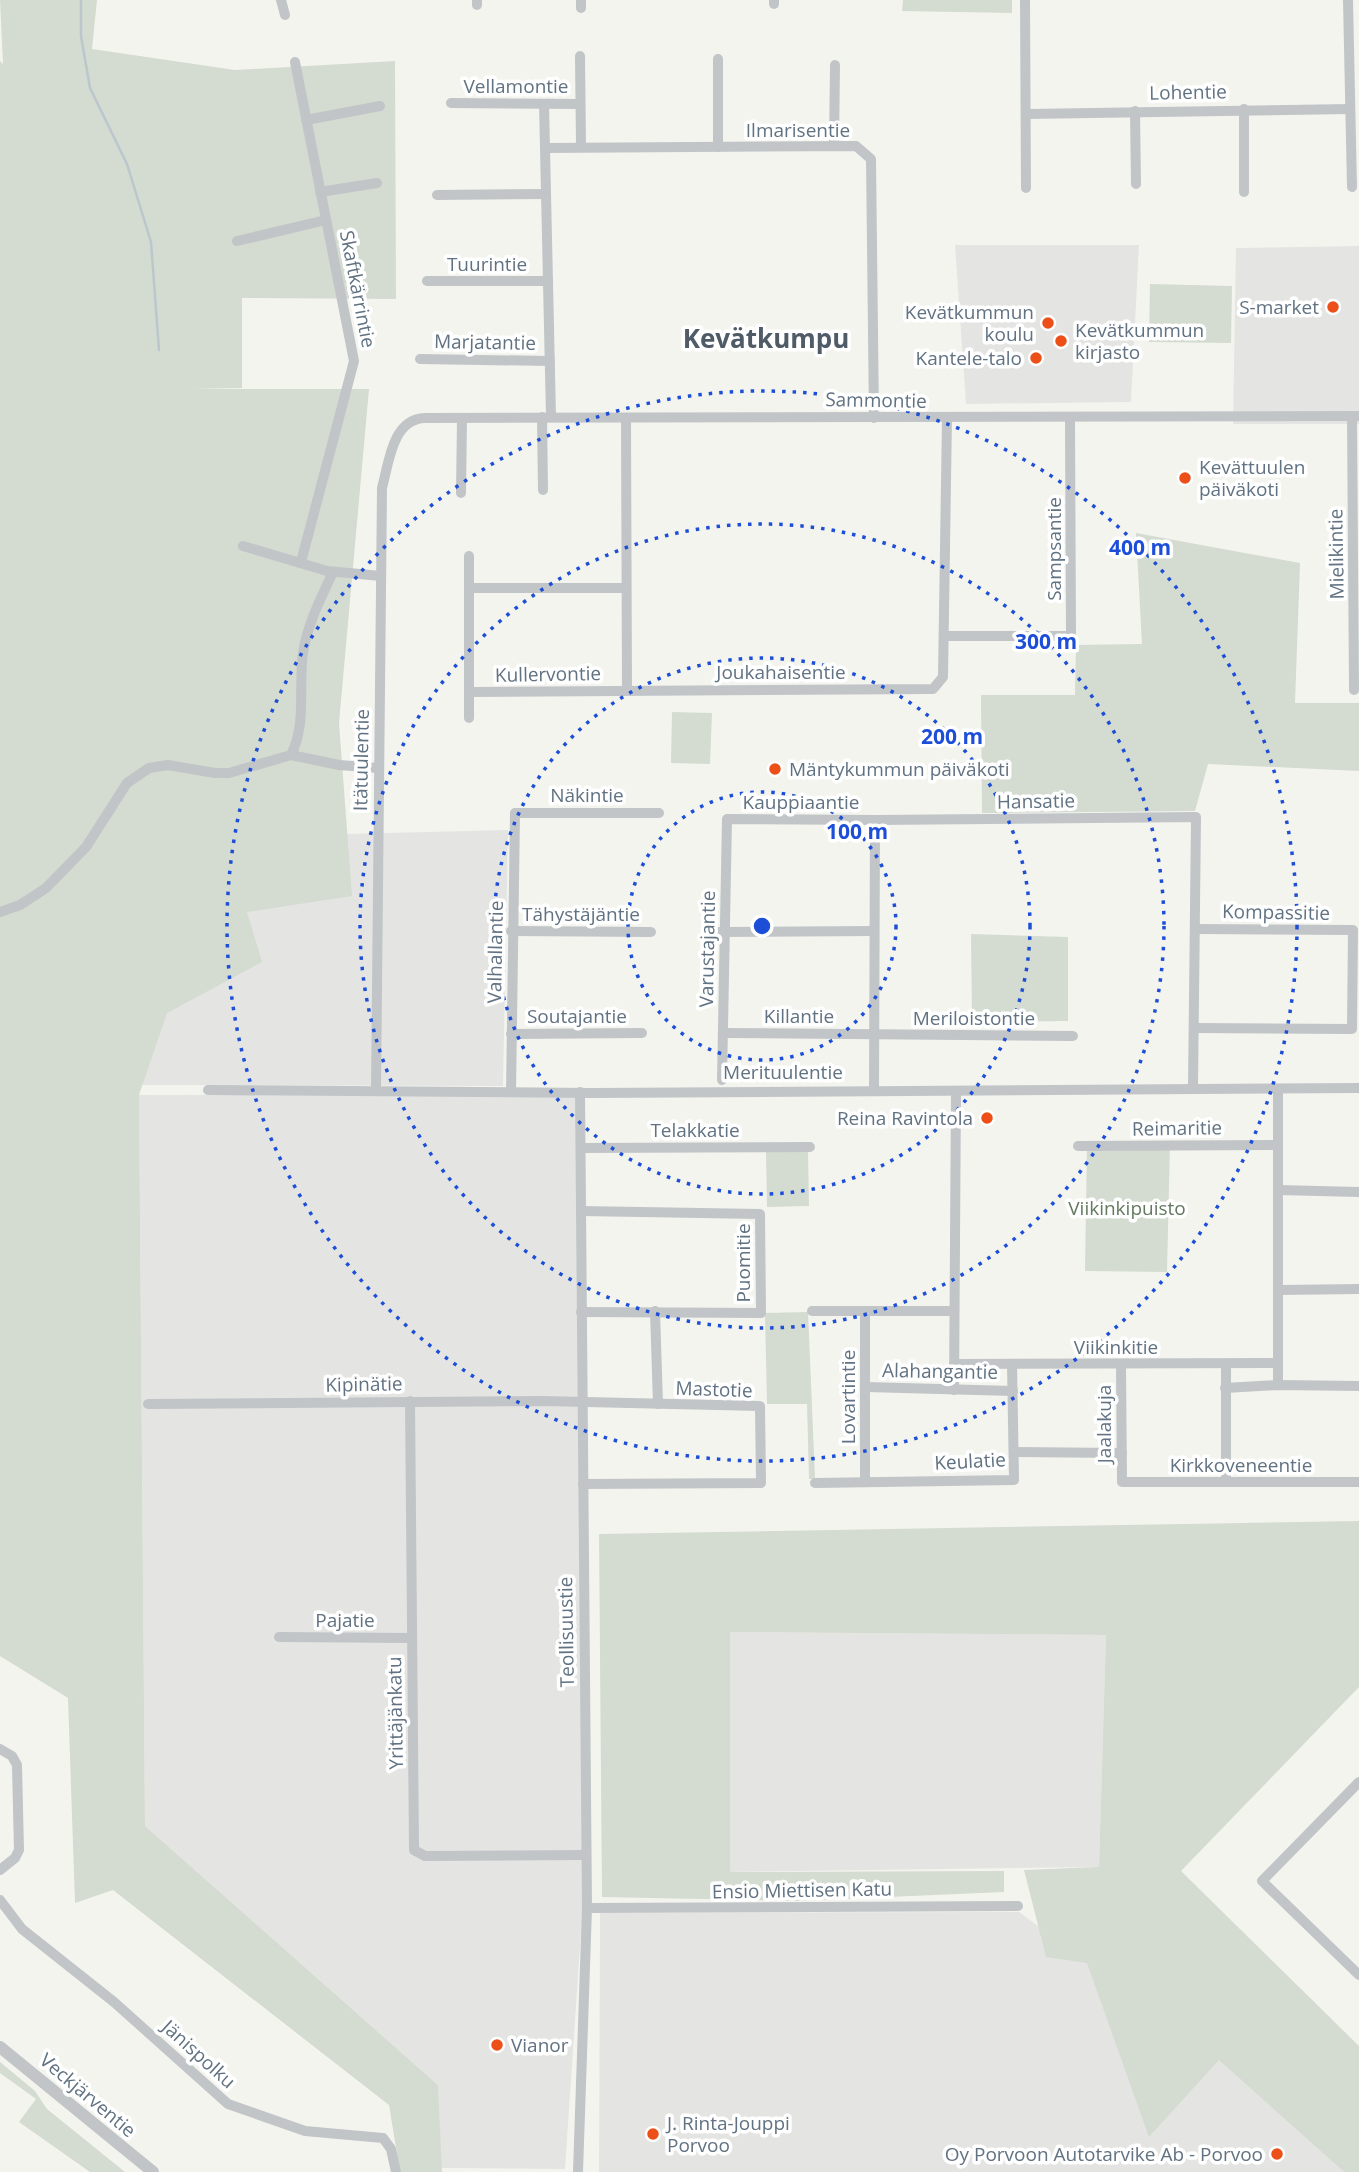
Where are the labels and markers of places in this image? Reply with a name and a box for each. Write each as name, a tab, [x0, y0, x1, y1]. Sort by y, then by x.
place label: S-market	[1239, 294, 1319, 320]
place label: Kevätkummun koulu	[905, 299, 1034, 347]
marker: S-market	[1325, 299, 1341, 315]
marker: Kevätkummun koulu	[1040, 315, 1056, 331]
place label: Kevätkummun kirjasto	[1075, 317, 1204, 365]
marker: Kevätkummun kirjasto	[1053, 333, 1069, 349]
place label: Kantele-talo	[916, 345, 1022, 371]
marker: Kantele-talo	[1028, 350, 1044, 366]
place label: Kevättuulen päiväkoti	[1199, 454, 1305, 502]
marker: Kevättuulen päiväkoti	[1177, 470, 1193, 486]
place label: Mäntykummun päiväkoti	[789, 756, 1010, 782]
marker: Mäntykummun päiväkoti	[767, 761, 783, 777]
centre of rings	[750, 914, 774, 938]
place label: Reina Ravintola	[837, 1105, 973, 1131]
marker: Reina Ravintola	[979, 1110, 995, 1126]
place label: Vianor	[511, 2032, 569, 2058]
marker: Vianor	[489, 2037, 505, 2053]
place label: J. Rinta-Jouppi Porvoo	[665, 2110, 790, 2158]
marker: J. Rinta-Jouppi Porvoo	[645, 2126, 661, 2142]
place label: Oy Porvoon Autotarvike Ab - Porvoo	[945, 2141, 1263, 2167]
marker: Oy Porvoon Autotarvike Ab - Porvoo	[1269, 2146, 1285, 2162]

